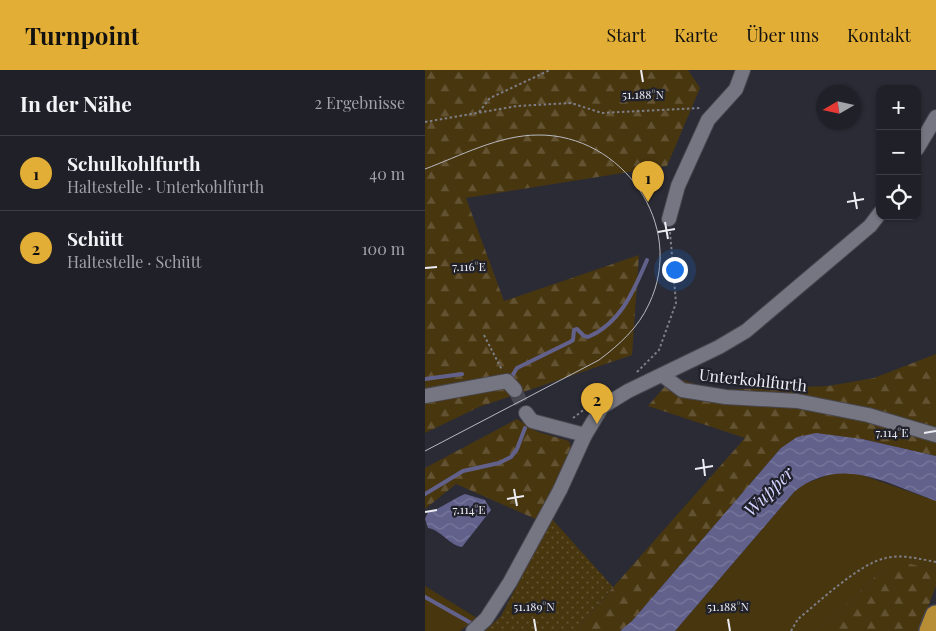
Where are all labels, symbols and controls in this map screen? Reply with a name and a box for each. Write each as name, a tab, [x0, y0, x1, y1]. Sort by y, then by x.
text: Turnpoint	[25, 19, 139, 51]
text: Start	[606, 23, 646, 47]
text: Karte	[674, 23, 718, 47]
text: Über uns	[746, 23, 819, 47]
text: Kontakt	[847, 23, 911, 47]
north arrow	[816, 85, 861, 130]
map controls	[876, 85, 921, 220]
button: +	[876, 85, 921, 130]
text: 51.188°N	[622, 86, 664, 102]
text: In der Nähe	[20, 89, 132, 117]
text: 2 Ergebnisse	[314, 92, 405, 113]
button: −	[876, 130, 921, 175]
text: Schulkohlfurth	[67, 150, 201, 176]
pin: 1	[632, 161, 664, 202]
text: 1	[33, 163, 39, 184]
text: 40 m	[369, 163, 405, 184]
button: locate	[876, 175, 921, 220]
text: Haltestelle · Unterkohlfurth	[67, 176, 264, 197]
text: Schütt	[67, 225, 123, 251]
text: 2	[32, 238, 40, 259]
text: 100 m	[362, 238, 405, 259]
text: Haltestelle · Schütt	[67, 251, 201, 272]
your location	[662, 257, 688, 283]
text: 7.116°E	[452, 258, 486, 274]
street label: Unterkohlfurth	[698, 363, 809, 396]
pin: 2	[581, 383, 613, 424]
text: 7.114°E	[875, 424, 909, 440]
water label: Wupper	[738, 460, 799, 521]
text: 7.114°E	[452, 501, 486, 517]
text: 51.189°N	[513, 598, 555, 614]
text: 51.188°N	[707, 598, 749, 614]

